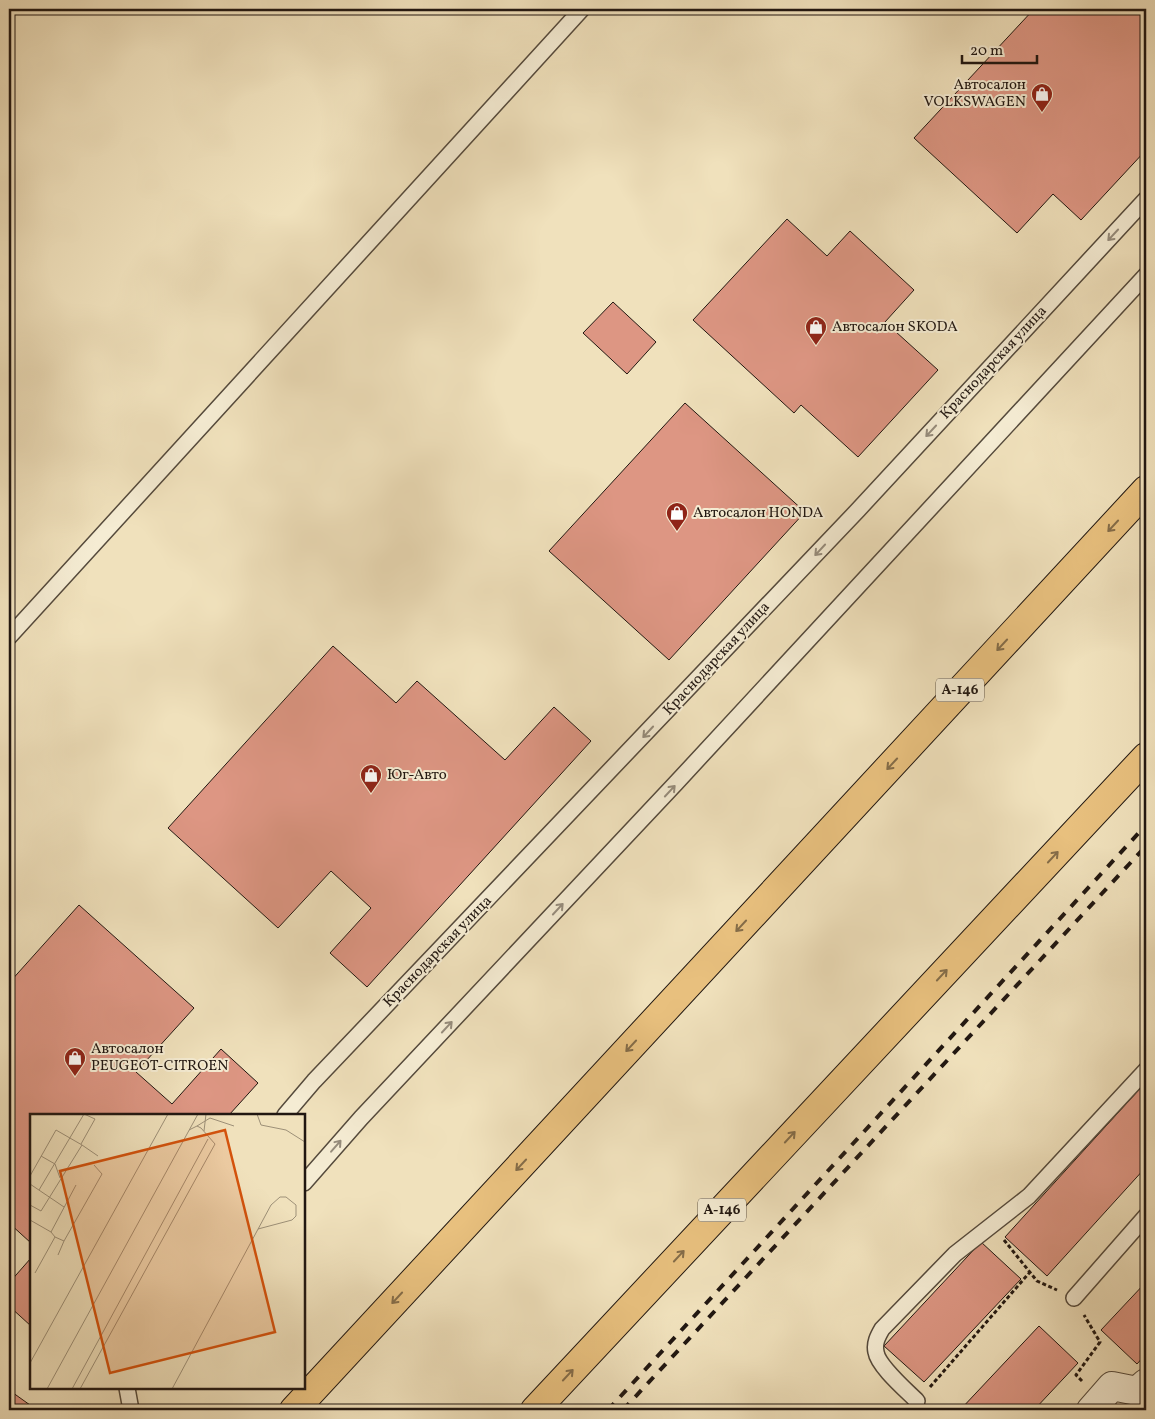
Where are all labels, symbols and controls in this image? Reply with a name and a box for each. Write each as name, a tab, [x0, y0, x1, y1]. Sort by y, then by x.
scale bar	[962, 32, 1038, 64]
text: 20 m	[970, 41, 1003, 62]
place label: Автосалон VOLKSWAGEN	[924, 75, 1026, 113]
shop icon: Автосалон VOLKSWAGEN	[1030, 82, 1054, 113]
one-way arrow	[1107, 229, 1119, 241]
street label: Краснодарская улица	[936, 302, 1052, 424]
shop icon: Автосалон SKODA	[804, 315, 828, 346]
place label: Автосалон SKODA	[832, 317, 958, 338]
one-way arrow	[925, 424, 937, 437]
shop icon: Автосалон HONDA	[665, 501, 689, 532]
place label: Автосалон HONDA	[693, 503, 824, 524]
one-way arrow	[1107, 519, 1119, 532]
one-way arrow	[814, 543, 826, 556]
street label: Краснодарская улица	[659, 598, 775, 720]
one-way arrow	[997, 638, 1008, 651]
road number: А-146	[936, 678, 984, 702]
one-way arrow	[642, 725, 654, 738]
one-way arrow	[886, 757, 898, 770]
shop icon: Юг-Авто	[359, 763, 383, 794]
place label: Юг-Авто	[387, 765, 447, 786]
one-way arrow	[664, 784, 676, 797]
one-way arrow	[1047, 850, 1059, 863]
street label: Краснодарская улица	[379, 891, 497, 1013]
one-way arrow	[552, 903, 564, 915]
one-way arrow	[735, 920, 747, 933]
one-way arrow	[936, 969, 948, 982]
one-way arrow	[441, 1021, 453, 1034]
place label: Автосалон PEUGEOT-CITROEN	[91, 1039, 228, 1077]
one-way arrow	[625, 1039, 637, 1052]
shop icon: Автосалон PEUGEOT-CITROEN	[63, 1046, 87, 1077]
inset map	[30, 1114, 305, 1389]
one-way arrow	[784, 1131, 796, 1144]
one-way arrow	[330, 1140, 342, 1153]
one-way arrow	[515, 1158, 526, 1171]
road number: А-146	[698, 1198, 746, 1222]
one-way arrow	[673, 1250, 685, 1262]
one-way arrow	[392, 1292, 403, 1305]
one-way arrow	[562, 1368, 574, 1381]

